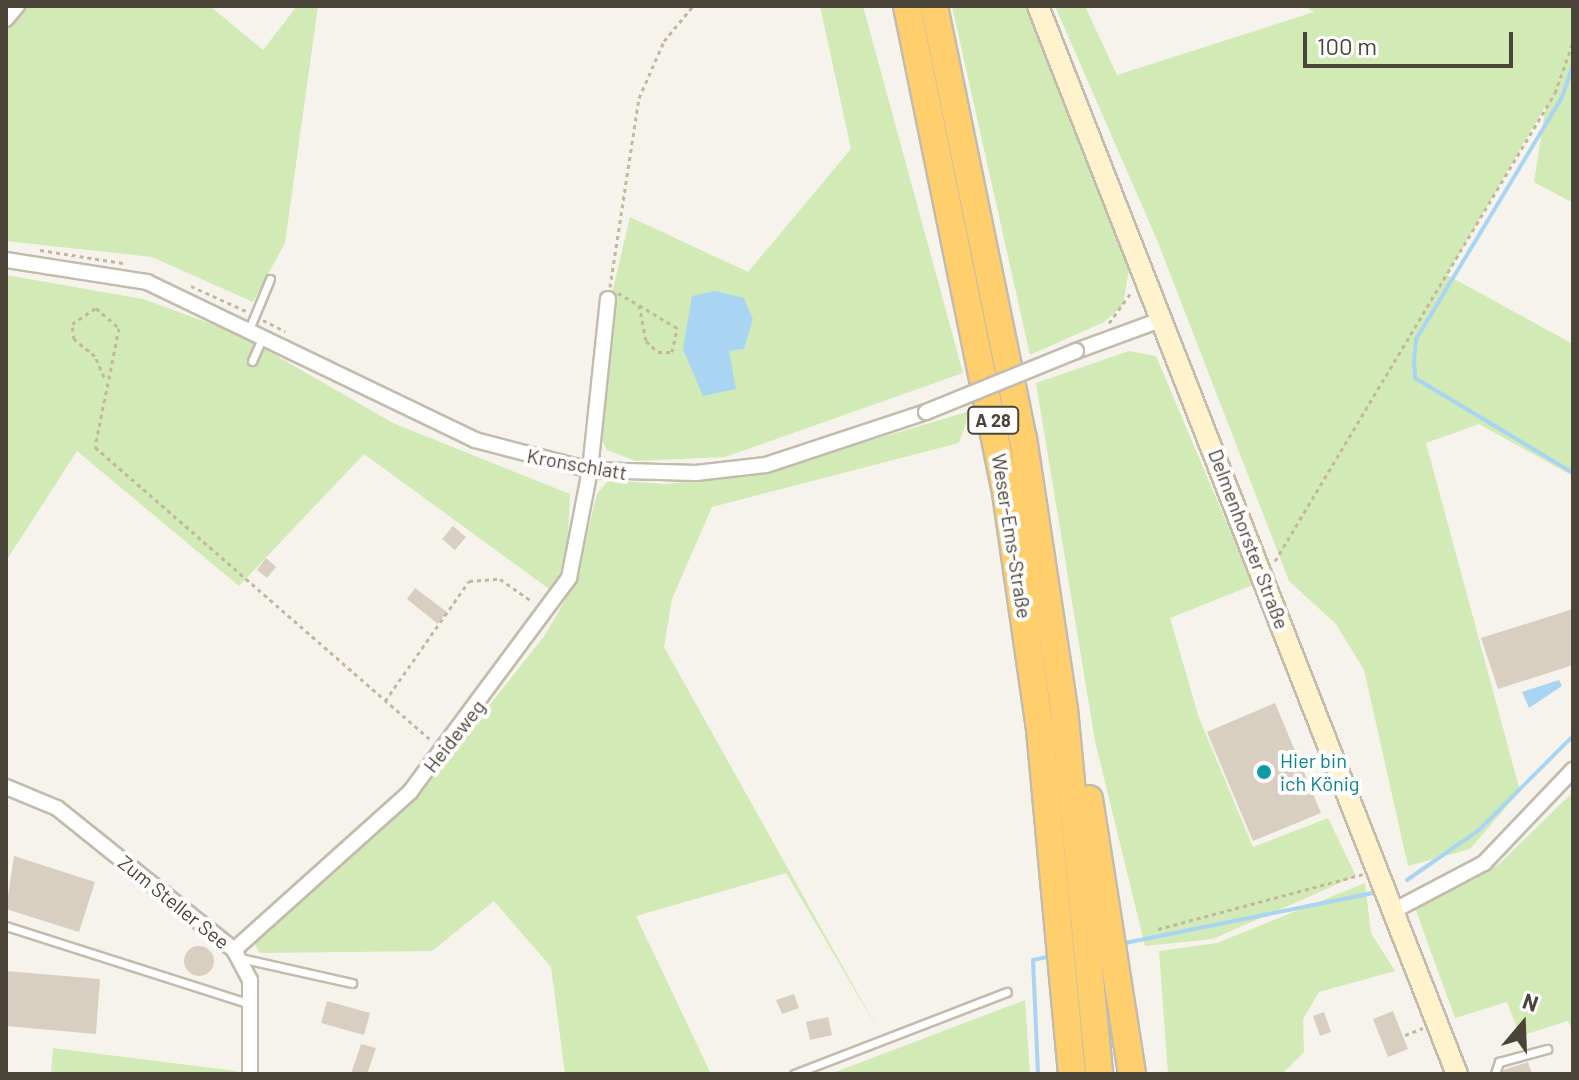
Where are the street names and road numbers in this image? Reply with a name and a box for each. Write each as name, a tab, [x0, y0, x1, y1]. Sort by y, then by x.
road number: A 28	[967, 406, 1019, 434]
street label: Kronschlatt	[525, 443, 629, 485]
street label: Delmenhorster Straße	[1204, 446, 1294, 632]
street label: Weser-Ems-Straße	[987, 452, 1037, 620]
street label: Heideweg	[418, 695, 490, 777]
street label: Zum Steller See	[114, 850, 234, 954]

